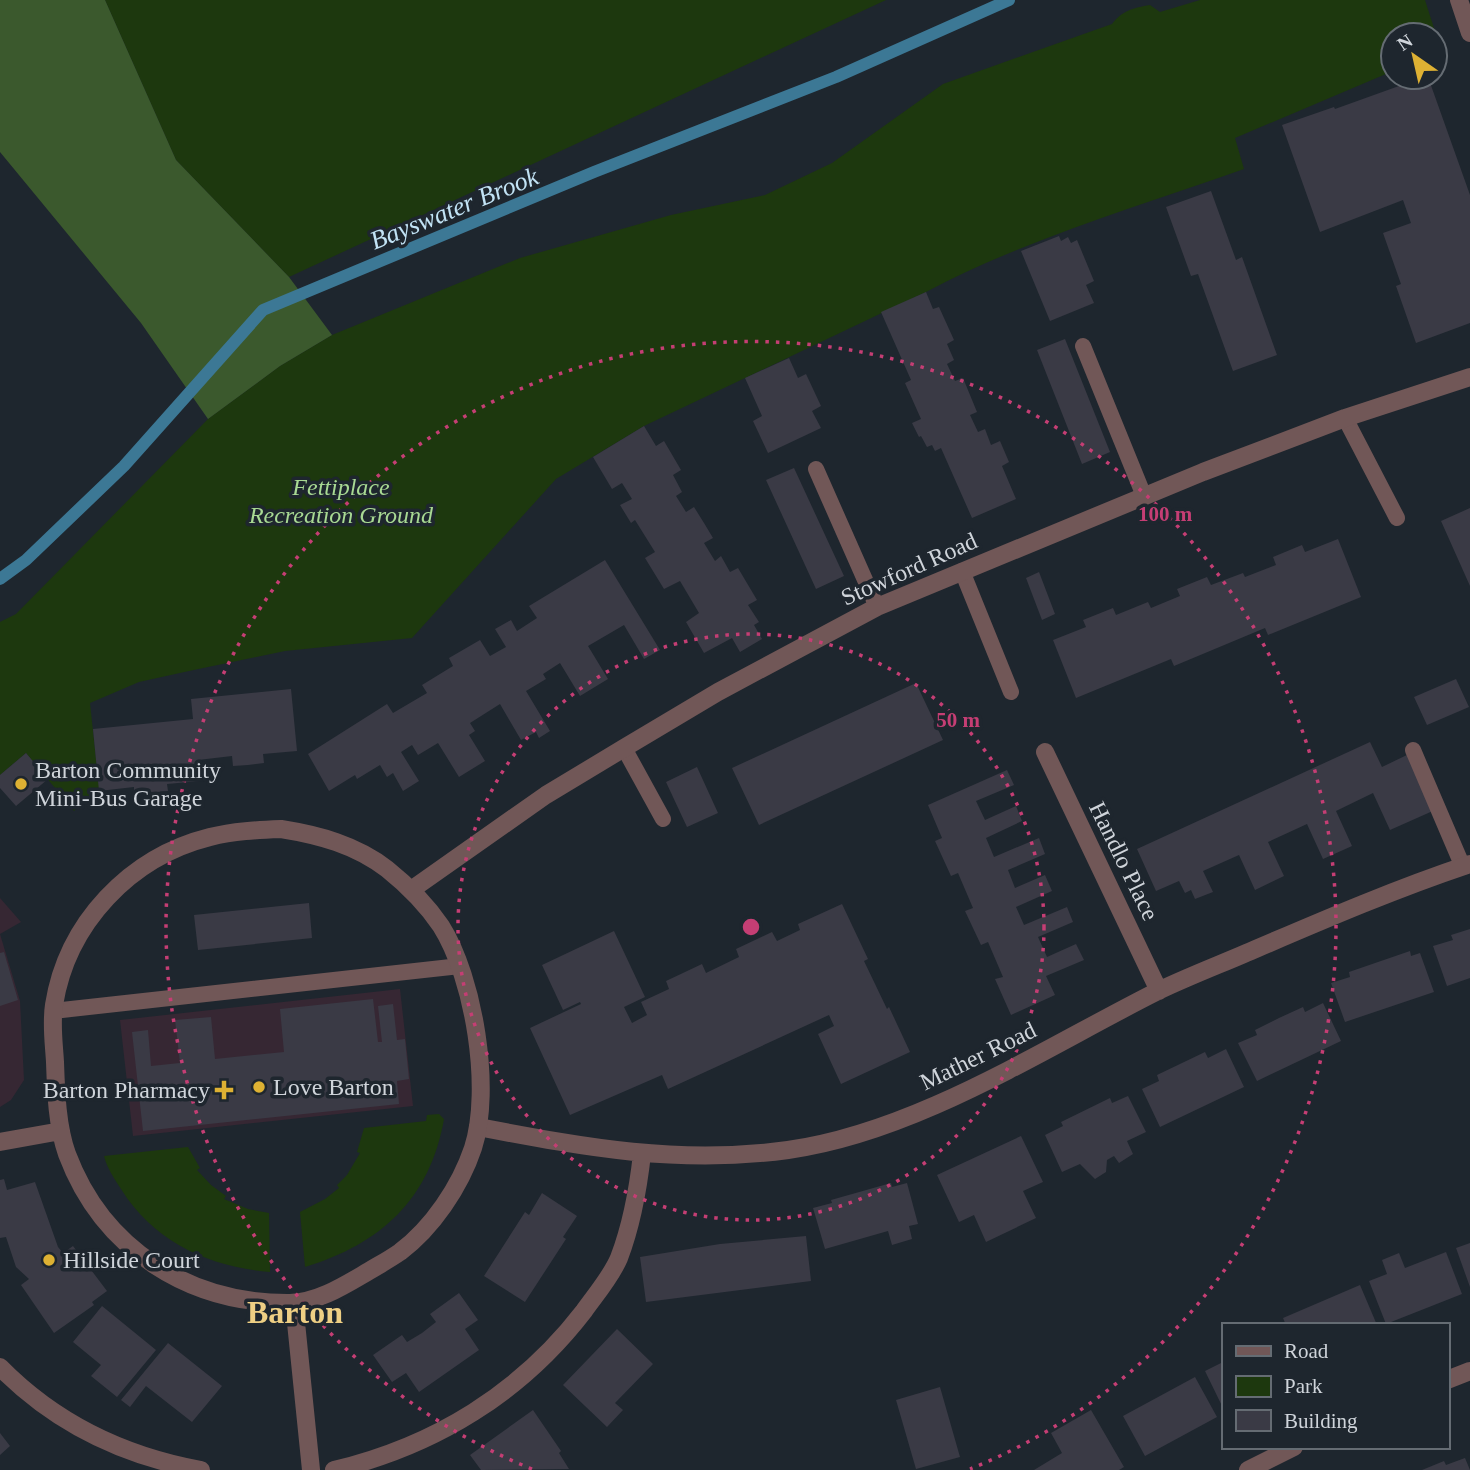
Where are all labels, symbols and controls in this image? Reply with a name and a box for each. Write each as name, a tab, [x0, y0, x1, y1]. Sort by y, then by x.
north arrow	[1379, 21, 1449, 91]
text: N	[1393, 30, 1417, 55]
water label: Bayswater Brook	[366, 161, 543, 255]
park label: Fettiplace Recreation Ground	[248, 474, 434, 528]
text: 100 m	[1138, 502, 1193, 526]
street label: Stowford Road	[837, 527, 981, 611]
text: 50 m	[936, 708, 980, 732]
place label: Barton Community Mini-Bus Garage	[35, 757, 221, 811]
marker: Barton Community Mini-Bus Garage	[13, 776, 29, 792]
street label: Handlo Place	[1084, 797, 1164, 925]
centre of rings	[739, 915, 763, 939]
street label: Mather Road	[916, 1017, 1040, 1095]
place label: Love Barton	[273, 1074, 394, 1100]
place label: Barton Pharmacy	[43, 1077, 210, 1103]
marker: Love Barton	[251, 1079, 267, 1095]
marker: Barton Pharmacy	[216, 1082, 232, 1098]
place label: Hillside Court	[63, 1247, 200, 1273]
marker: Hillside Court	[41, 1252, 57, 1268]
district label: Barton	[247, 1294, 343, 1330]
legend	[1222, 1323, 1449, 1449]
text: Road	[1284, 1339, 1329, 1363]
text: Park	[1284, 1374, 1323, 1398]
text: Building	[1284, 1409, 1358, 1433]

